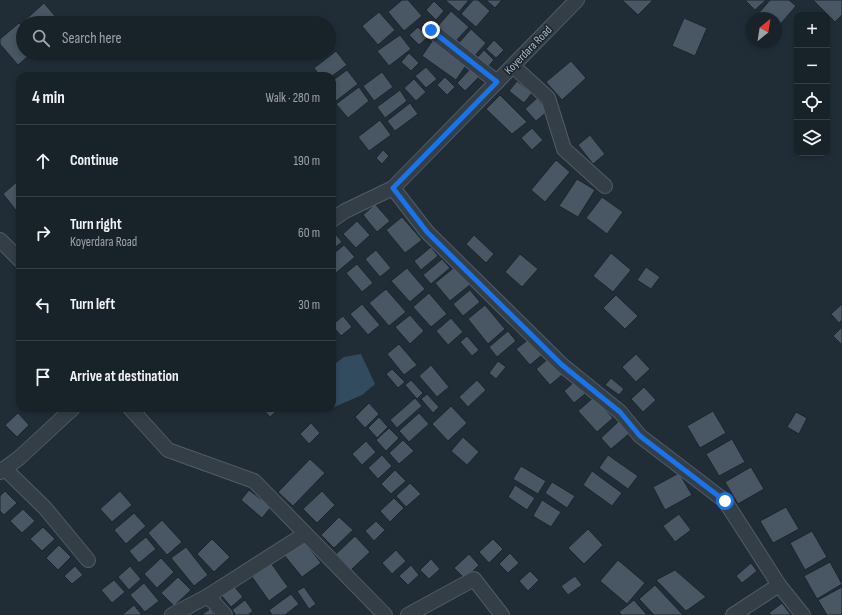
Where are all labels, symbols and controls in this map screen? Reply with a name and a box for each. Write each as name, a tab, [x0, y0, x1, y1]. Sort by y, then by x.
north arrow	[746, 12, 782, 48]
map controls	[794, 12, 830, 156]
button: +	[794, 12, 830, 48]
search box	[16, 16, 336, 60]
route end	[422, 21, 440, 39]
street label: Koyerdara Road	[501, 23, 555, 78]
icon: search	[30, 27, 52, 49]
text: Search here	[62, 29, 122, 48]
button: −	[794, 48, 830, 84]
button: locate	[794, 84, 830, 120]
text: 4 min	[32, 88, 65, 108]
text: Walk · 280 m	[266, 90, 320, 106]
button: layers	[794, 120, 830, 156]
icon: ahead	[32, 150, 54, 172]
text: Continue	[70, 151, 119, 170]
text: 190 m	[293, 153, 320, 169]
text: Turn right	[70, 215, 122, 234]
icon: right	[32, 222, 54, 244]
text: 60 m	[298, 225, 320, 241]
text: Koyerdara Road	[70, 234, 137, 250]
icon: left	[32, 294, 54, 316]
text: Turn left	[70, 295, 115, 314]
text: 30 m	[298, 297, 320, 313]
icon: arrive	[32, 366, 54, 388]
text: Arrive at destination	[70, 367, 179, 386]
route start	[716, 492, 734, 510]

